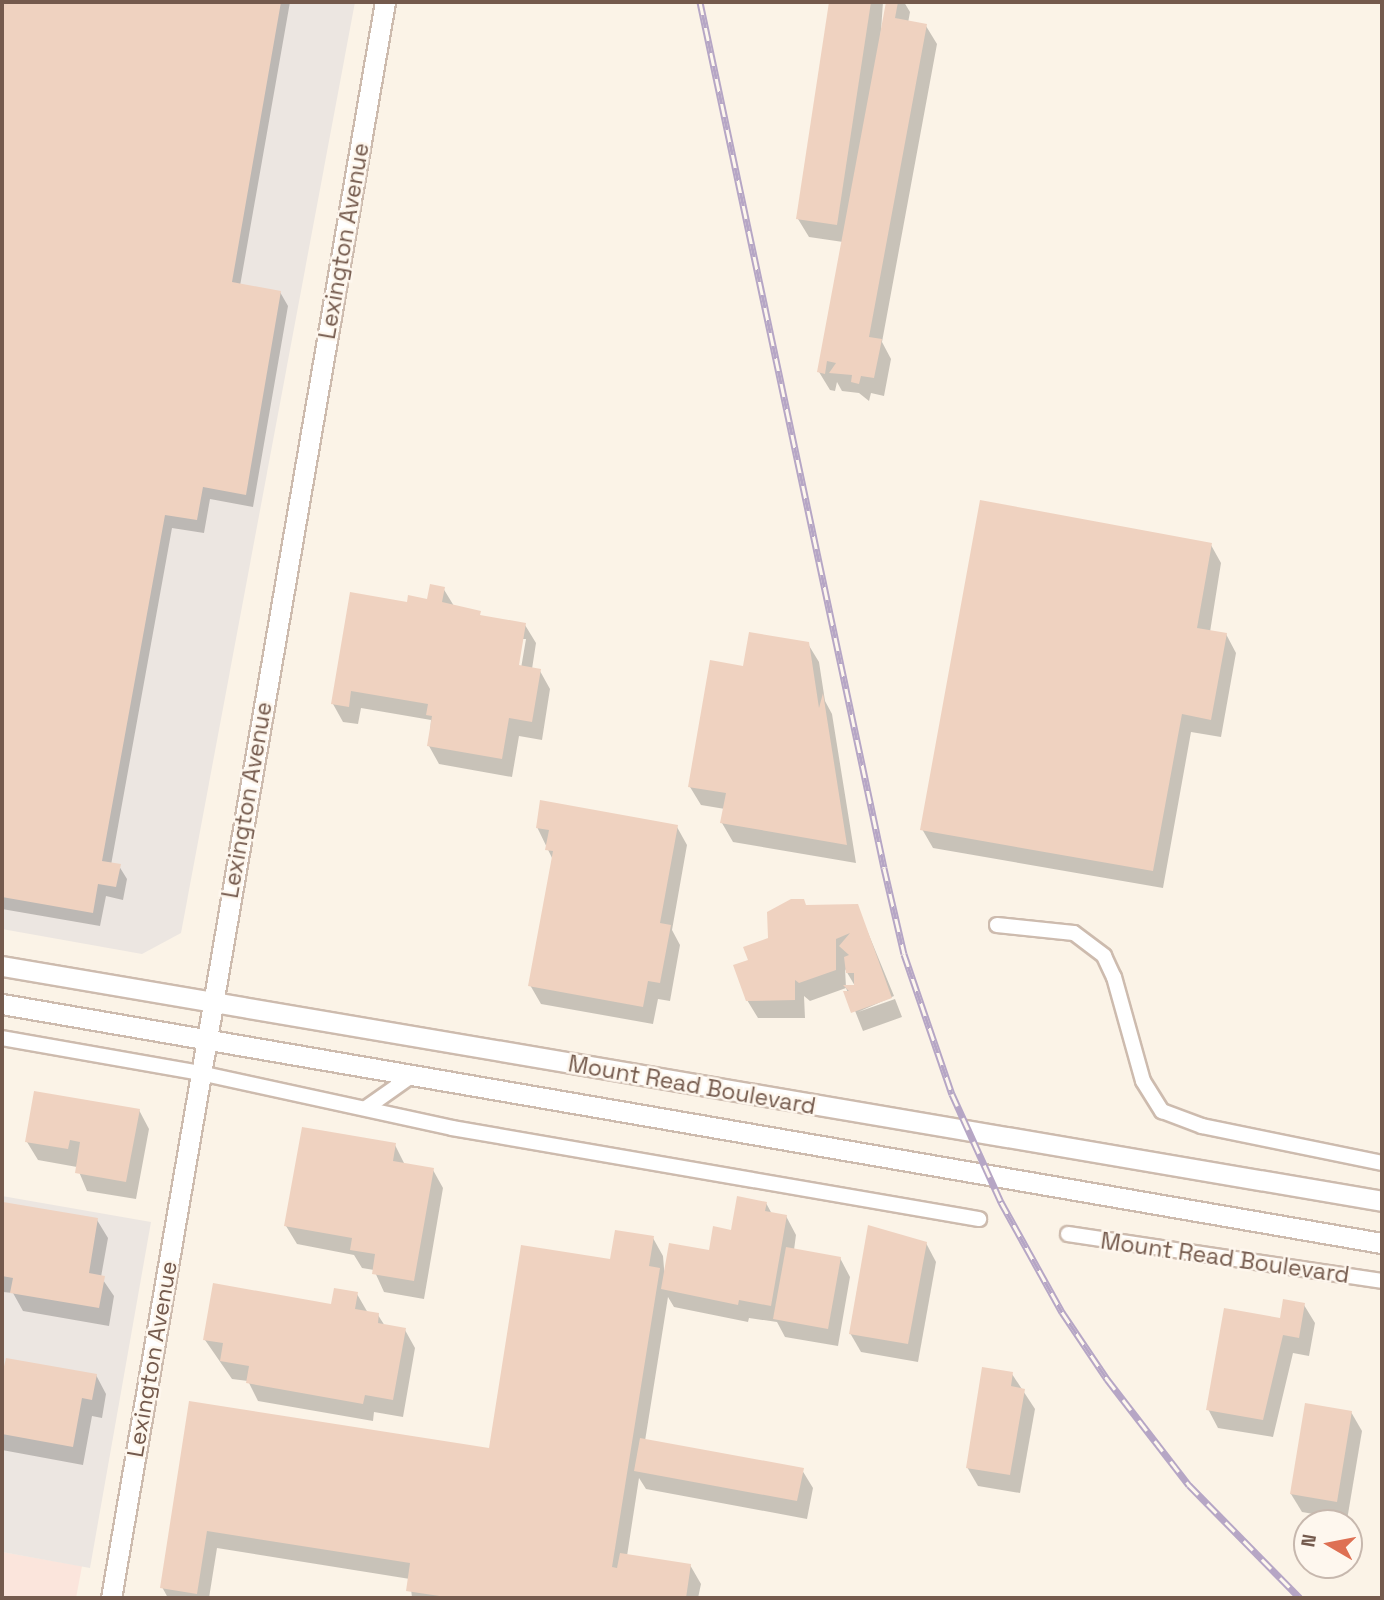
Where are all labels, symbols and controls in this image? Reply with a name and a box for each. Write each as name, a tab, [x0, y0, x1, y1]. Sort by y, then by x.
street label: Lexington Avenue	[313, 141, 375, 341]
street label: Lexington Avenue	[216, 700, 278, 900]
street label: Mount Read Boulevard	[566, 1050, 818, 1120]
street label: Mount Read Boulevard	[1099, 1227, 1351, 1289]
street label: Lexington Avenue	[121, 1259, 183, 1459]
north arrow	[1293, 1509, 1363, 1579]
text: N	[1295, 1532, 1322, 1549]

